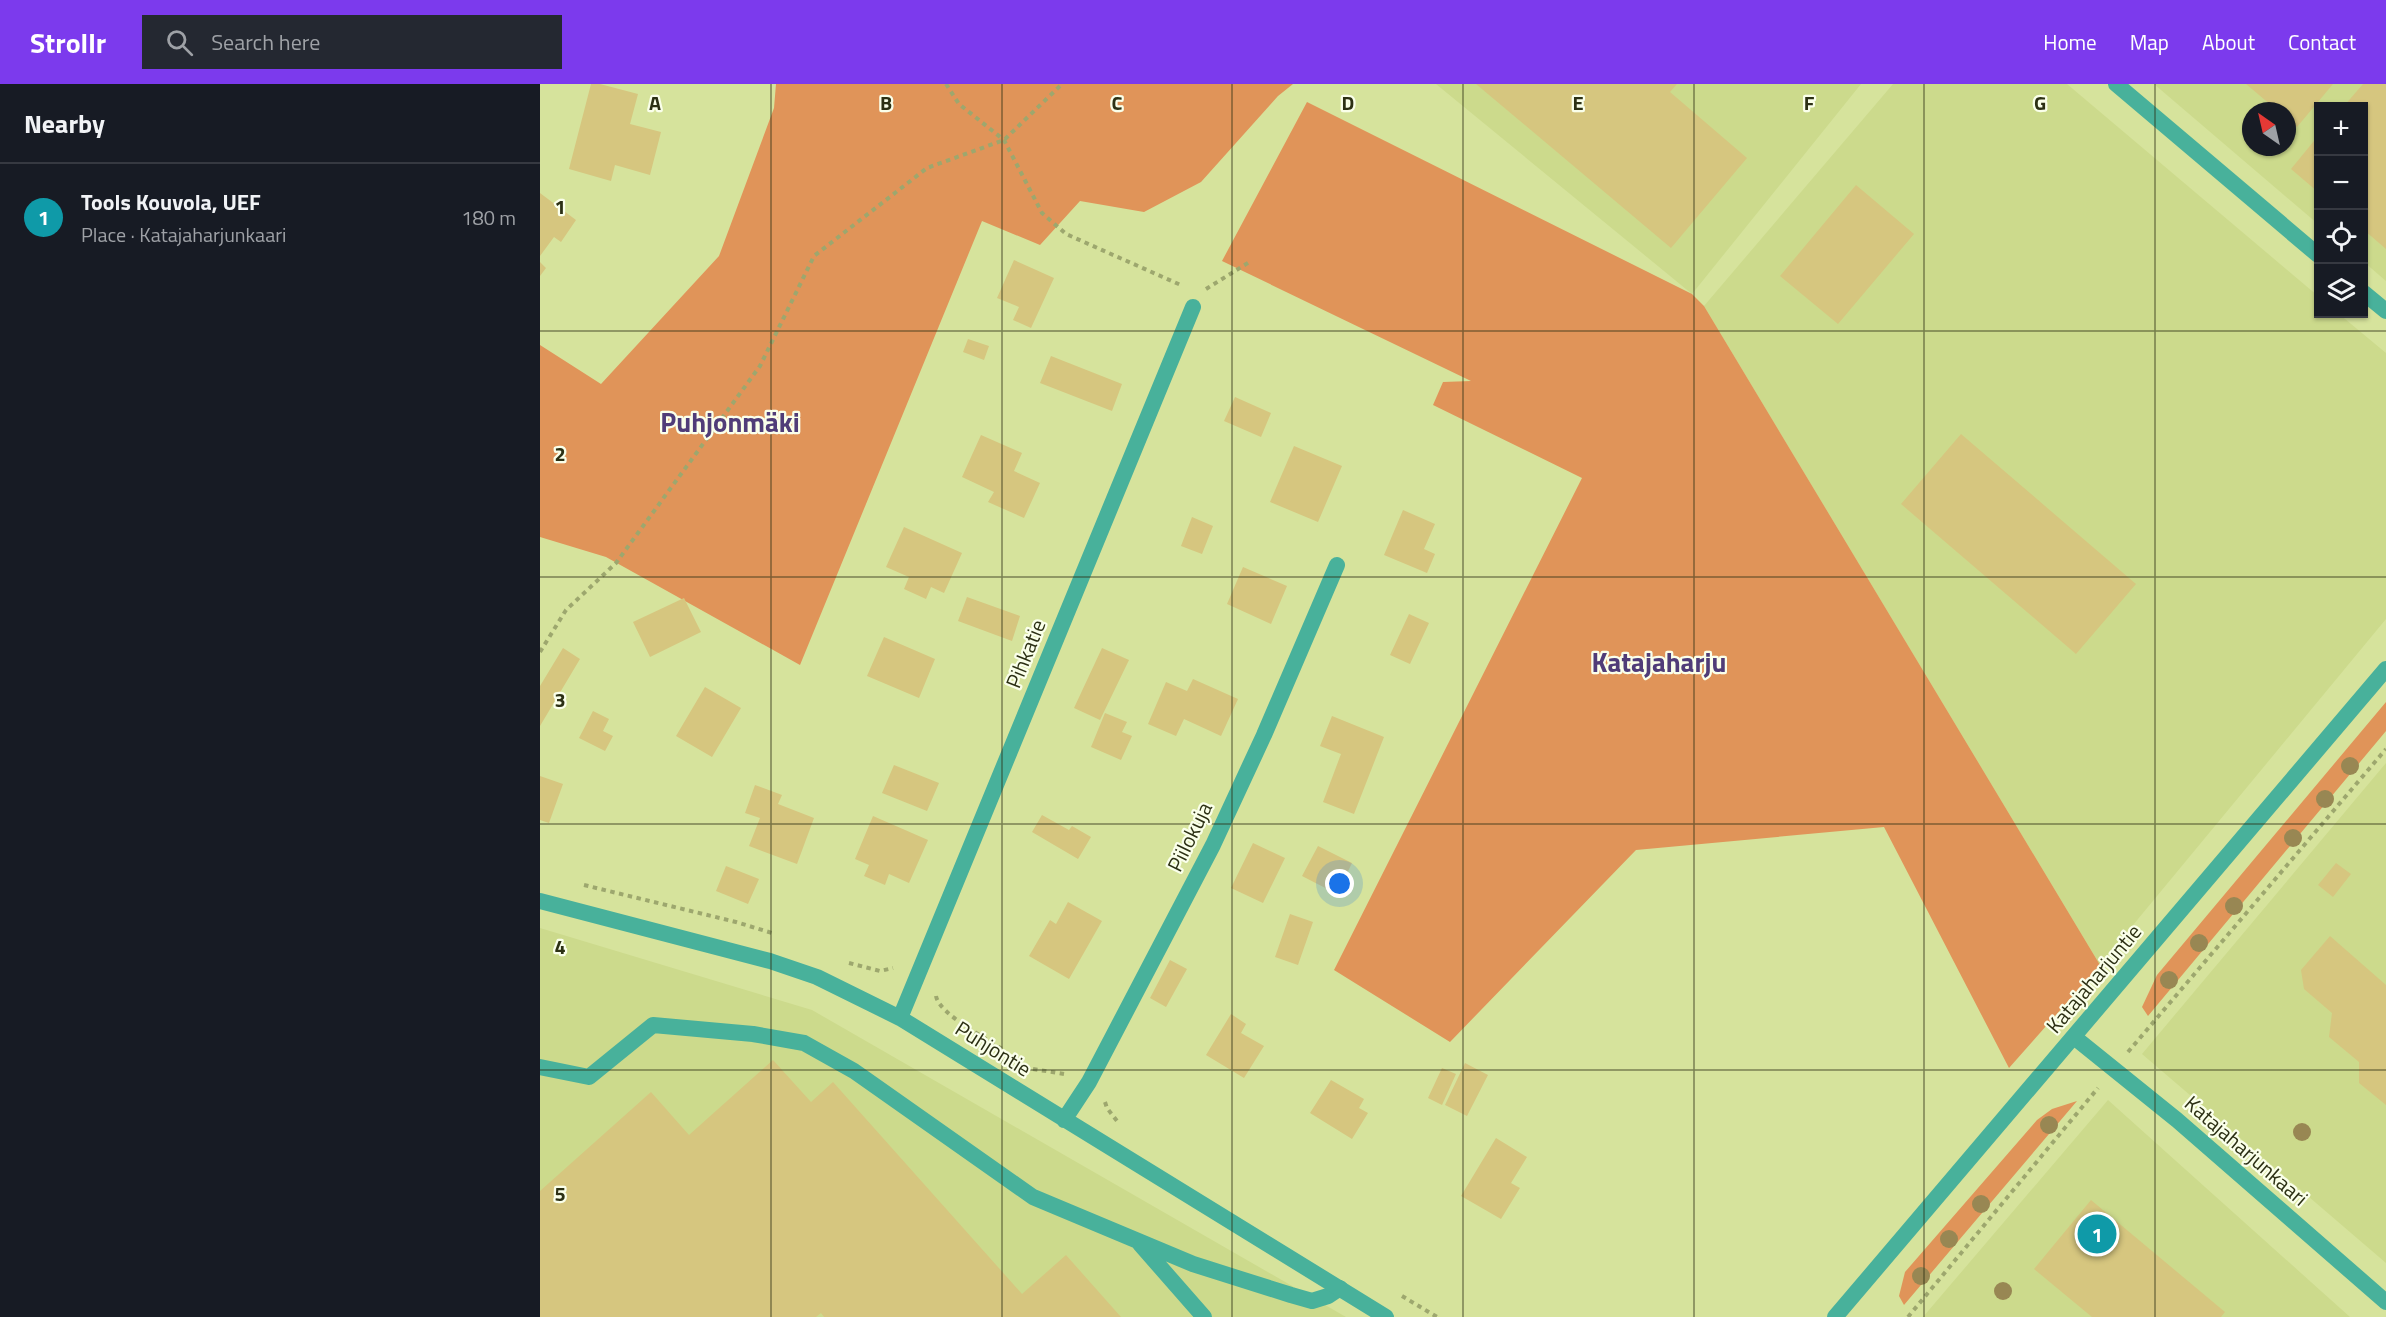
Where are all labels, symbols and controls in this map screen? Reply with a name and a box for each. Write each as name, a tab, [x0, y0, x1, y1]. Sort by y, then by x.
search box	[142, 15, 562, 69]
text: Strollr	[30, 21, 106, 64]
text: Search here	[211, 25, 320, 59]
icon: search	[163, 26, 196, 59]
text: Home	[2043, 26, 2097, 58]
text: Map	[2130, 26, 2169, 58]
text: About	[2202, 26, 2255, 58]
text: Contact	[2288, 26, 2356, 58]
text: A	[649, 87, 661, 118]
text: B	[880, 87, 892, 118]
text: C	[1112, 87, 1123, 118]
text: D	[1342, 87, 1354, 118]
text: E	[1572, 87, 1584, 118]
text: F	[1804, 87, 1815, 118]
text: G	[2034, 87, 2046, 118]
north arrow	[2242, 102, 2296, 156]
map controls	[2314, 102, 2368, 318]
button: +	[2314, 102, 2368, 156]
text: Nearby	[24, 104, 105, 143]
button: −	[2314, 156, 2368, 210]
text: Tools Kouvola, UEF	[81, 185, 261, 219]
text: 1	[554, 191, 566, 222]
text: 1	[38, 202, 49, 233]
text: 180 m	[461, 202, 516, 233]
button: locate	[2314, 210, 2368, 264]
text: Place · Katajaharjunkaari	[81, 219, 286, 250]
button: layers	[2314, 264, 2368, 318]
district label: Puhjonmäki	[660, 401, 800, 442]
text: 2	[554, 438, 566, 469]
street label: Pihkatie	[997, 615, 1053, 693]
district label: Katajaharju	[1592, 641, 1726, 682]
text: 3	[554, 684, 566, 715]
street label: Piilokuja	[1159, 796, 1220, 877]
your location	[1325, 869, 1354, 898]
street label: Katajaharjuntie	[2038, 917, 2149, 1040]
text: 4	[554, 931, 566, 962]
street label: Puhjontie	[949, 1012, 1038, 1084]
street label: Katajaharjunkaari	[2178, 1087, 2315, 1213]
text: 5	[554, 1178, 566, 1209]
pin: 1	[2078, 1212, 2116, 1256]

